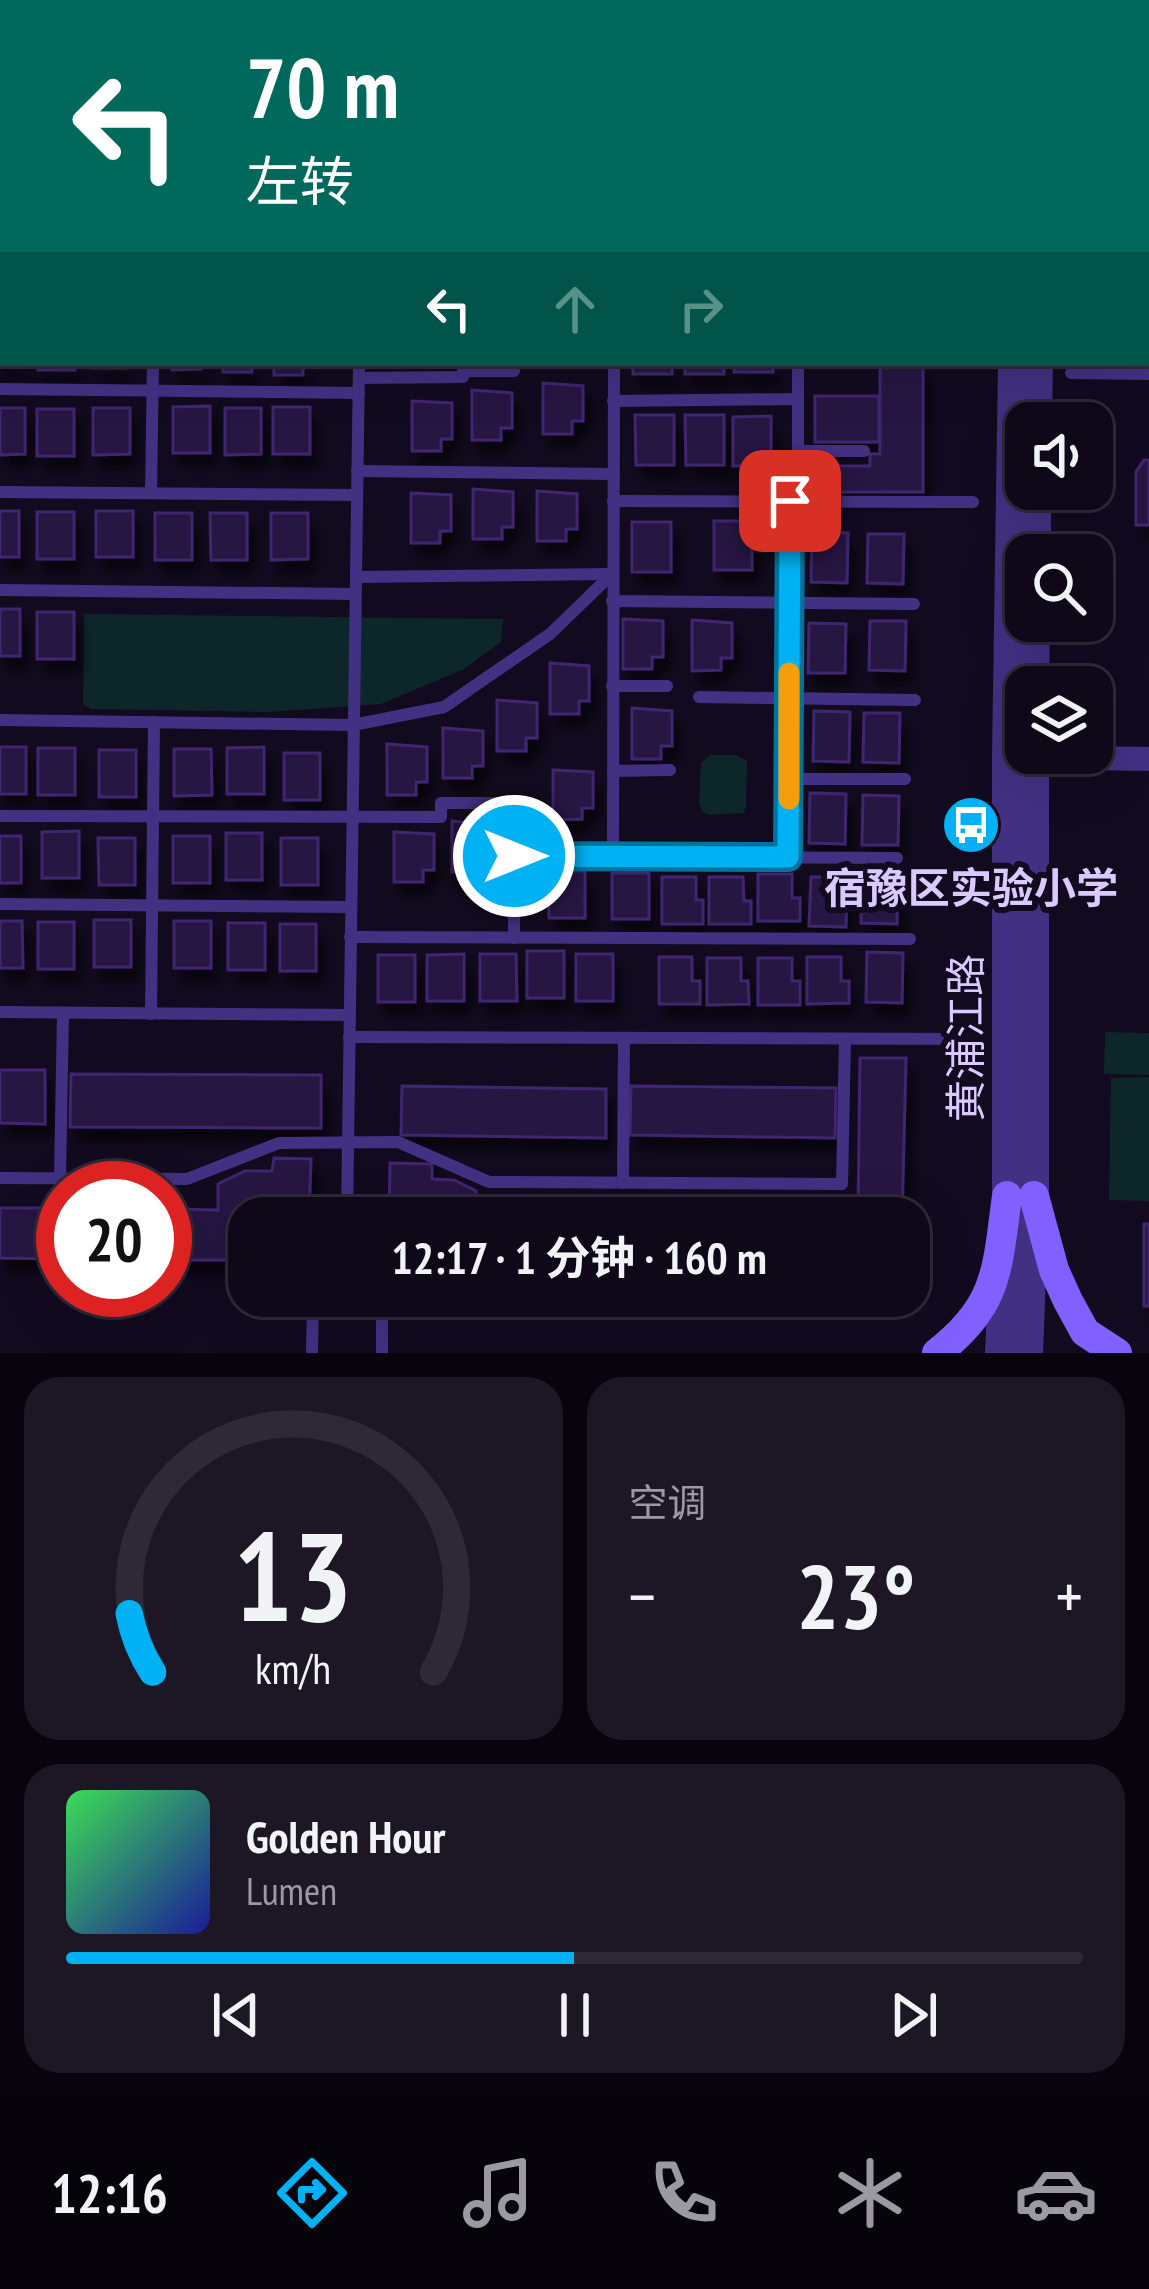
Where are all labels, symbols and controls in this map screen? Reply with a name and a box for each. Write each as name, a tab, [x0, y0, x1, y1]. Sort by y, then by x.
text: 70 m	[246, 32, 399, 141]
icon: left	[48, 48, 204, 204]
text: 左转	[246, 146, 354, 216]
icon: left	[416, 276, 482, 342]
icon: ahead	[542, 276, 608, 342]
icon: right	[668, 276, 734, 342]
map controls	[1005, 402, 1113, 774]
button: sound	[1005, 402, 1113, 510]
pin	[739, 450, 841, 552]
icon: arrive	[757, 468, 823, 534]
button: search	[1005, 534, 1113, 642]
button: layers	[1005, 666, 1113, 774]
position arrow	[451, 793, 577, 919]
bus stop icon: 宿豫区实验小学	[940, 794, 1002, 856]
place label: 宿豫区实验小学	[824, 860, 1118, 915]
street label: 黄浦江路	[938, 954, 993, 1122]
speed limit sign: 20	[36, 1161, 192, 1317]
text: 12:17 · 1 分钟 · 160 m	[391, 1228, 767, 1286]
text: 空调	[629, 1477, 707, 1528]
text: 13	[234, 1494, 353, 1655]
text: 23°	[796, 1537, 915, 1654]
text: −	[629, 1553, 656, 1638]
text: +	[1056, 1553, 1083, 1638]
text: km/h	[255, 1639, 331, 1695]
text: Golden Hour	[246, 1807, 446, 1865]
text: Lumen	[246, 1865, 337, 1916]
icon: previous	[203, 1982, 269, 2048]
icon: pause	[542, 1982, 608, 2048]
icon: next	[881, 1982, 947, 2048]
icon: directions	[270, 2151, 354, 2235]
icon: music	[456, 2151, 540, 2235]
icon: phone	[642, 2151, 726, 2235]
icon: climate	[828, 2151, 912, 2235]
icon: car	[1014, 2151, 1098, 2235]
text: 12:16	[51, 2158, 168, 2228]

